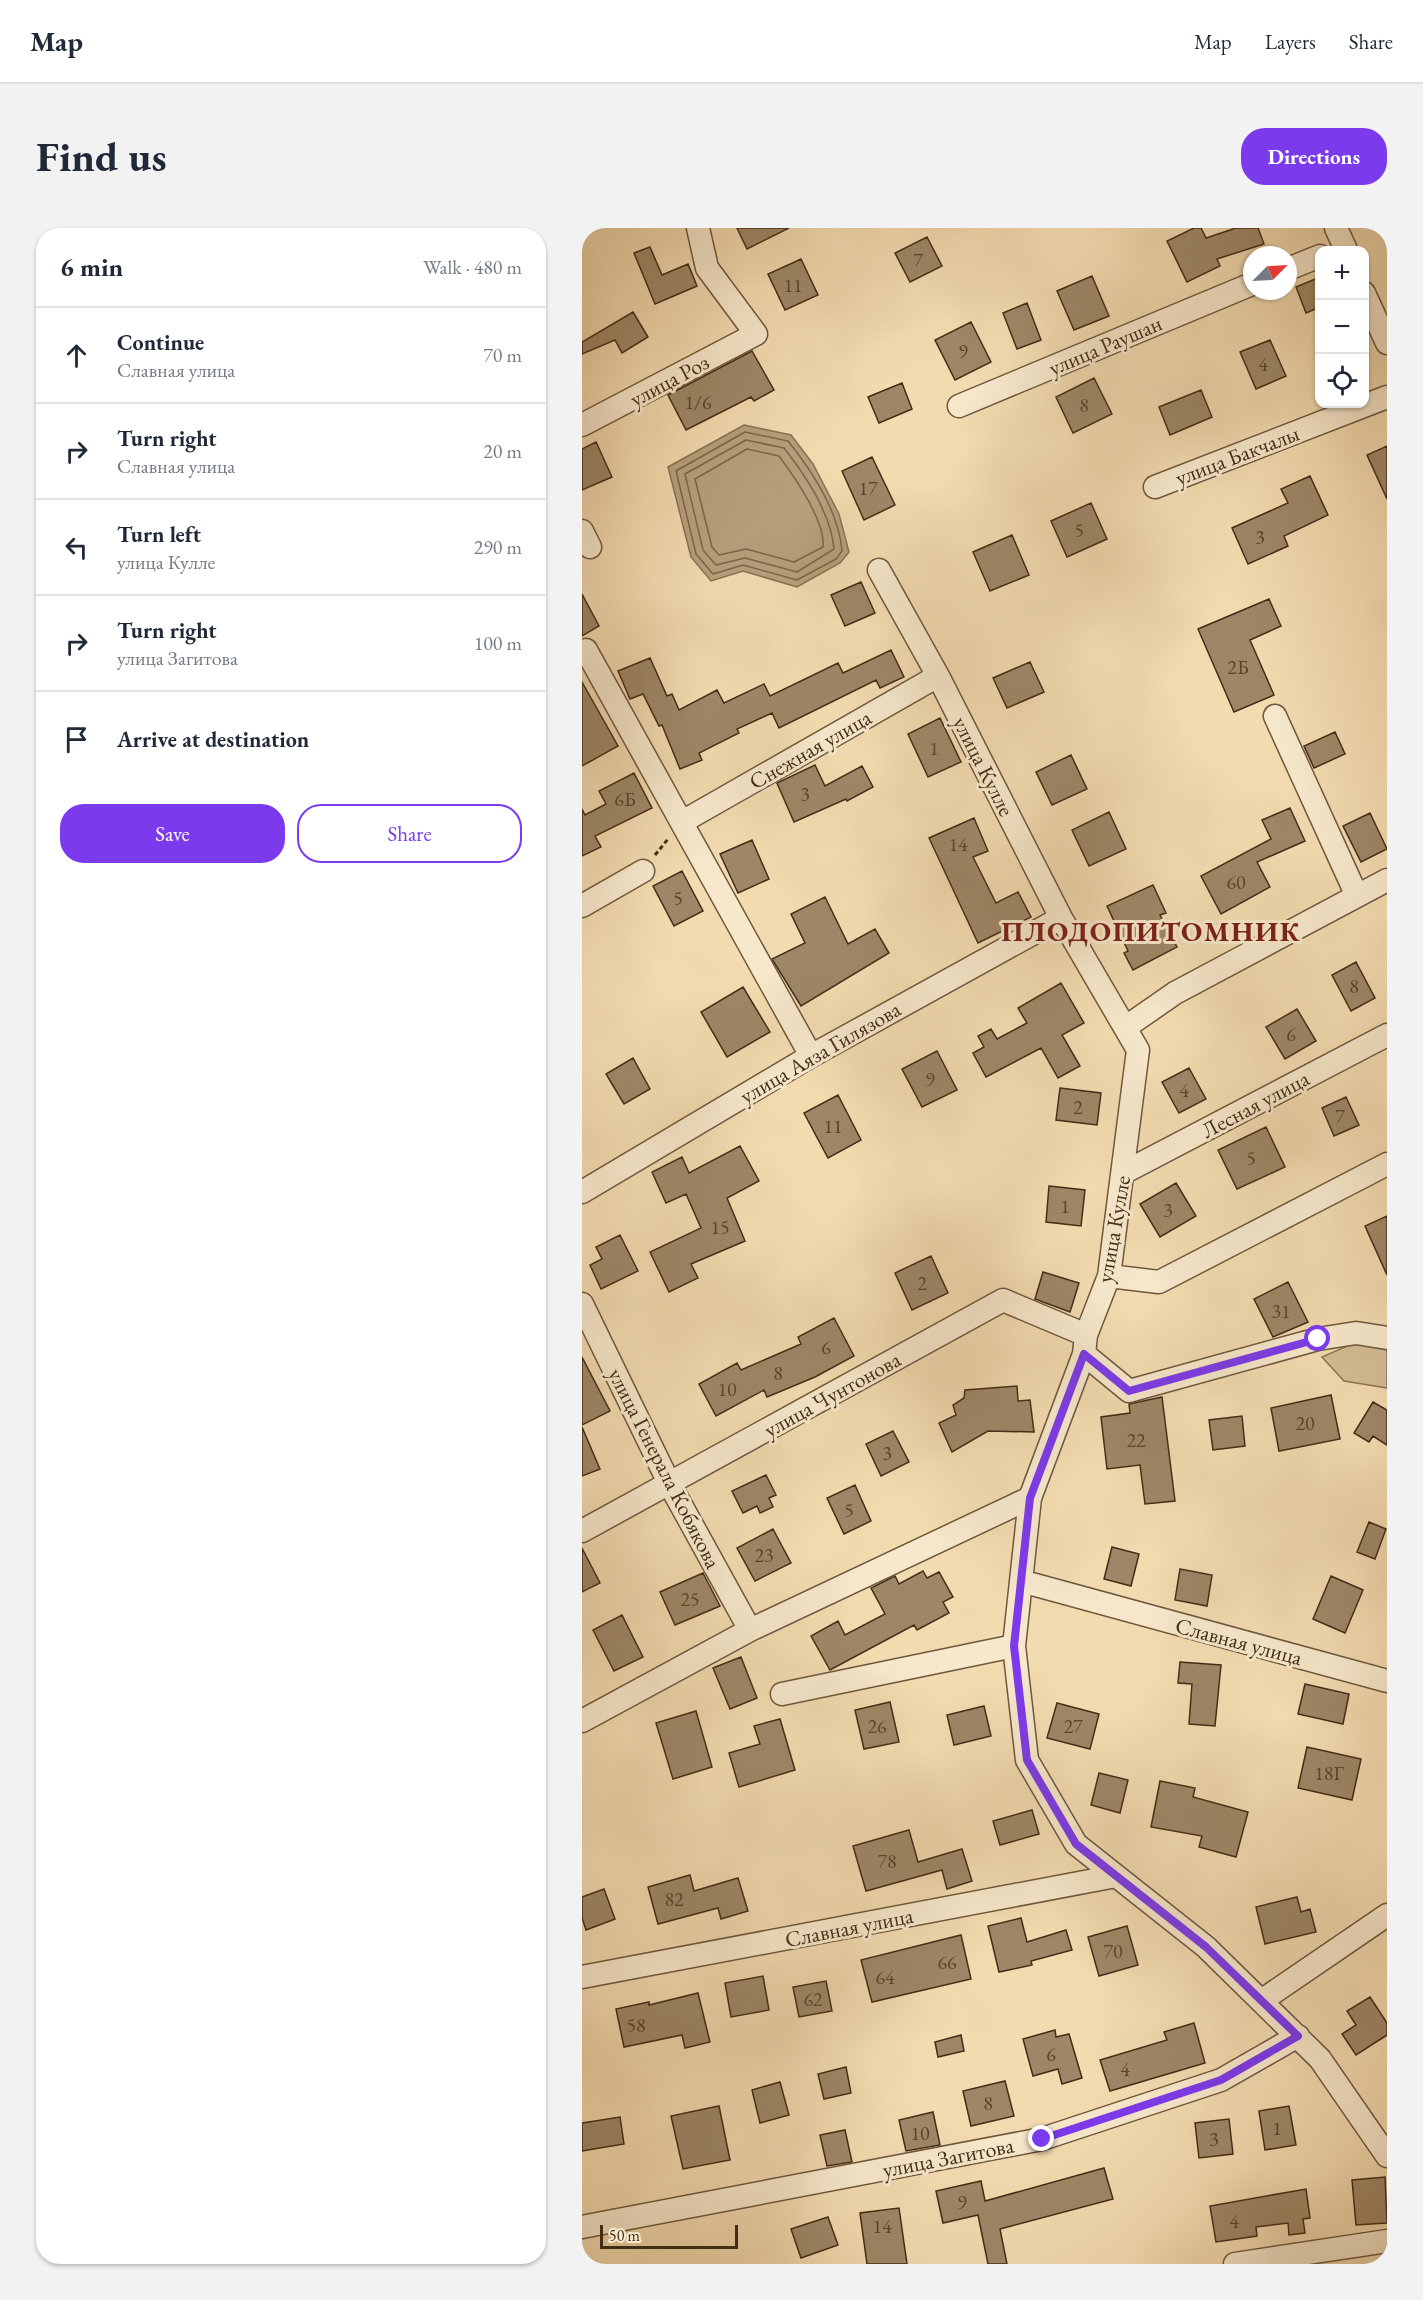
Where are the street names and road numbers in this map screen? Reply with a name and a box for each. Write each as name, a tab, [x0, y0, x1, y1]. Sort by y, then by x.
street label: улица Раушан	[1044, 309, 1166, 382]
street label: улица Роз	[625, 348, 714, 413]
street label: улица Бакчалы	[1171, 419, 1303, 492]
street label: Снежная улица	[744, 703, 877, 796]
street label: улица Кулле	[946, 711, 1021, 821]
street label: улица Аяза Гилязова	[735, 995, 906, 1110]
street label: Лесная улица	[1196, 1064, 1315, 1145]
street label: улица Кулле	[1090, 1173, 1137, 1285]
street label: улица Чунтонова	[759, 1345, 906, 1444]
street label: улица Генерала Кобякова	[601, 1363, 728, 1574]
street label: Славная улица	[1172, 1611, 1306, 1672]
street label: Славная улица	[782, 1901, 916, 1954]
street label: улица Загитова	[880, 2131, 1016, 2184]

